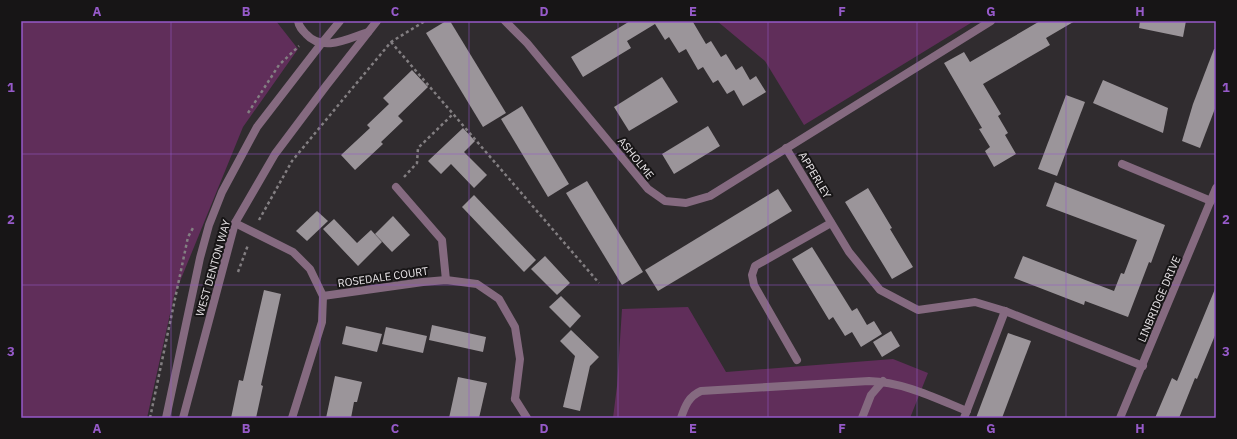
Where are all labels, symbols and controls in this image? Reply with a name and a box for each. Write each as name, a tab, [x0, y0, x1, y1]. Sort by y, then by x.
text: A	[93, 3, 102, 20]
text: B	[242, 3, 251, 20]
text: C	[391, 3, 400, 20]
text: D	[539, 3, 549, 20]
text: E	[689, 3, 697, 20]
text: F	[838, 3, 846, 20]
text: G	[986, 3, 996, 20]
text: H	[1135, 3, 1145, 20]
text: 1	[7, 79, 15, 96]
text: 1	[1222, 79, 1230, 96]
street label: ASHOLME	[615, 134, 657, 182]
street label: APPERLEY	[796, 149, 835, 201]
text: 2	[7, 211, 15, 228]
text: 2	[1222, 211, 1230, 228]
street label: WEST DENTON WAY	[193, 218, 234, 318]
street label: LINBRIDGE DRIVE	[1135, 254, 1183, 344]
street label: ROSEDALE COURT	[337, 264, 430, 290]
text: 3	[7, 343, 15, 360]
text: 3	[1222, 343, 1230, 360]
text: A	[93, 420, 102, 437]
text: B	[242, 420, 251, 437]
text: C	[391, 420, 400, 437]
text: D	[539, 420, 549, 437]
text: E	[689, 420, 697, 437]
text: F	[838, 420, 846, 437]
text: G	[986, 420, 996, 437]
text: H	[1135, 420, 1145, 437]

